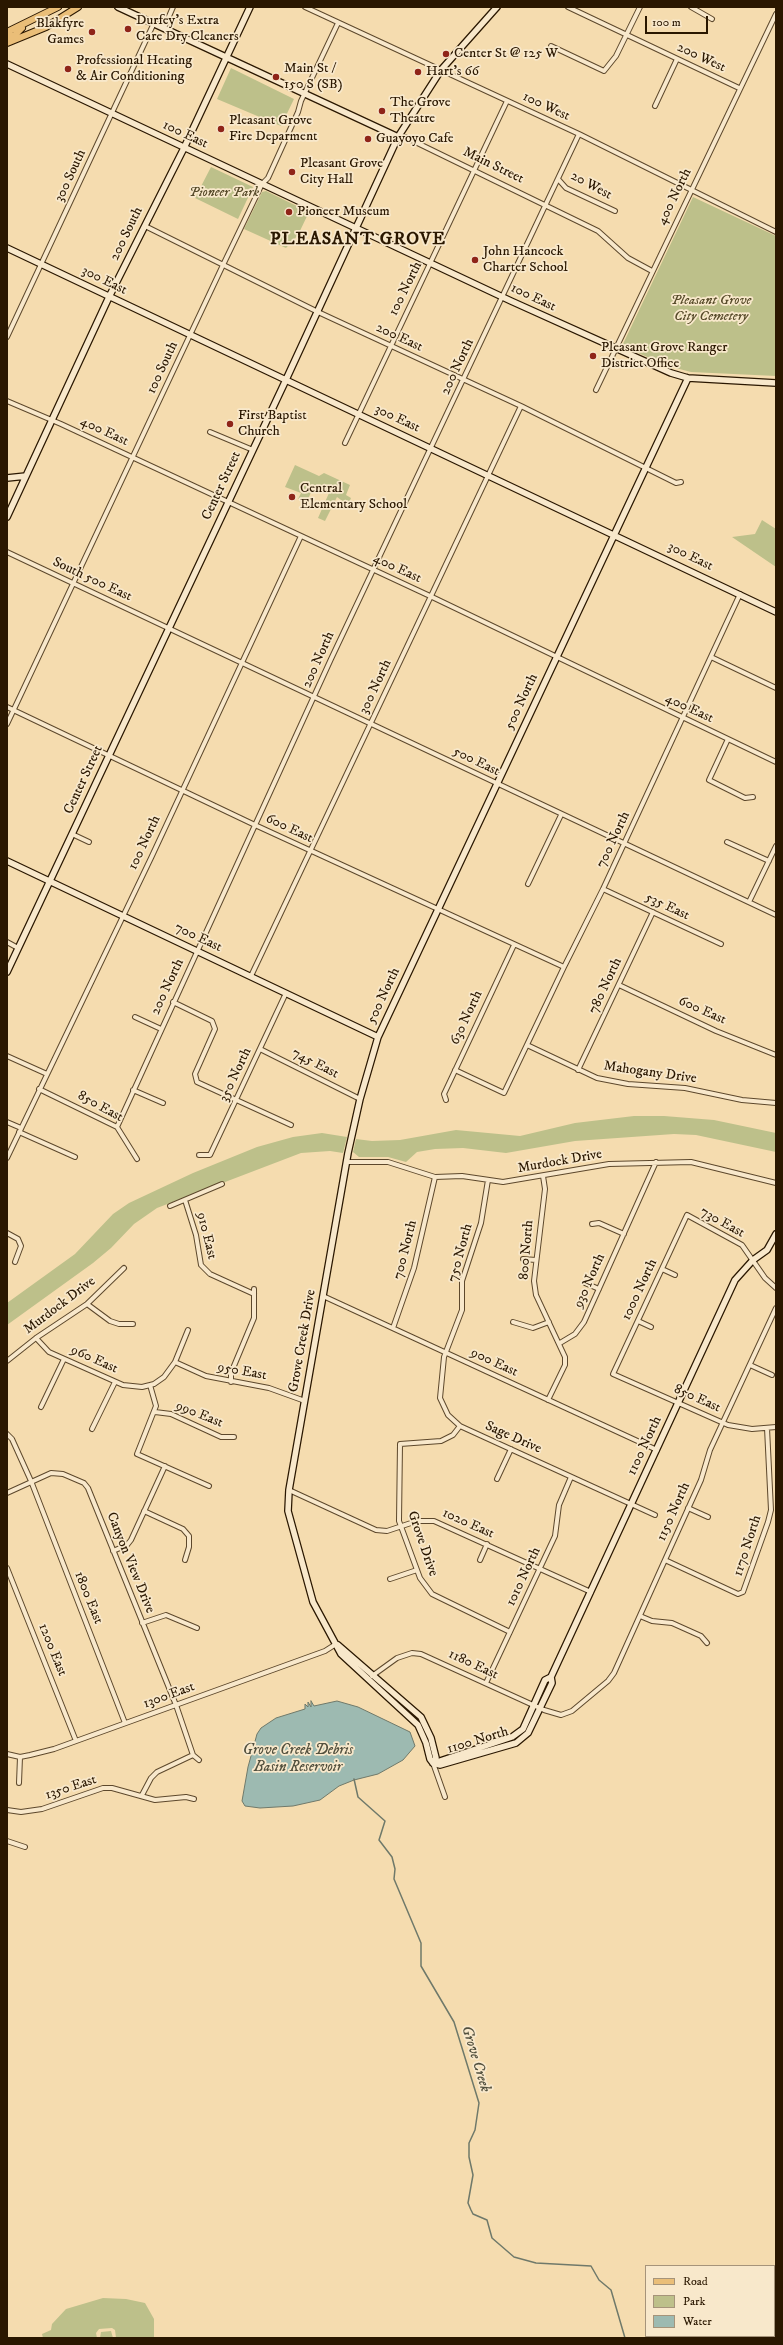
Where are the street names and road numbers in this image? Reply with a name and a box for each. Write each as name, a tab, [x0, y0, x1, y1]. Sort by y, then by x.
street label: 200 West	[674, 39, 728, 77]
street label: 100 West	[520, 89, 572, 125]
street label: 100 East	[160, 117, 210, 153]
street label: Main Street	[460, 144, 526, 188]
street label: 300 South	[52, 147, 90, 205]
street label: 400 North	[654, 166, 696, 228]
street label: 20 West	[567, 168, 615, 204]
street label: 200 South	[107, 204, 147, 264]
street label: 100 North	[386, 259, 426, 319]
street label: 300 East	[79, 263, 129, 299]
street label: 100 East	[508, 280, 558, 316]
street label: 200 East	[373, 320, 425, 356]
street label: 200 North	[438, 336, 478, 398]
street label: 100 South	[144, 339, 182, 397]
street label: 300 East	[372, 401, 422, 437]
street label: 400 East	[77, 414, 131, 450]
street label: Center Street	[199, 449, 245, 523]
street label: 300 East	[665, 539, 715, 575]
street label: 400 East	[370, 551, 424, 587]
street label: South 500 East	[50, 554, 134, 606]
street label: 200 North	[299, 629, 339, 691]
street label: 300 North	[356, 657, 396, 717]
street label: 500 North	[502, 671, 542, 733]
street label: 400 East	[662, 691, 716, 727]
street label: Center Street	[61, 743, 107, 817]
street label: 500 East	[450, 743, 502, 781]
street label: 700 North	[594, 809, 634, 871]
street label: 600 East	[263, 811, 315, 847]
street label: 100 North	[125, 813, 165, 873]
street label: 535 East	[642, 889, 692, 925]
street label: 700 East	[172, 920, 224, 956]
street label: 780 North	[586, 955, 626, 1017]
street label: 200 North	[148, 956, 188, 1018]
street label: 500 North	[364, 965, 404, 1027]
street label: 630 North	[447, 988, 487, 1048]
street label: 600 East	[676, 993, 728, 1029]
street label: 350 North	[216, 1045, 256, 1105]
street label: 745 East	[289, 1045, 341, 1083]
street label: Mahogany Drive	[602, 1058, 698, 1088]
street label: 850 East	[74, 1088, 126, 1126]
street label: Murdock Drive	[516, 1146, 604, 1178]
street label: 730 East	[697, 1204, 747, 1242]
street label: 910 East	[192, 1211, 220, 1261]
street label: 700 North	[391, 1219, 421, 1281]
street label: 800 North	[516, 1219, 538, 1281]
street label: 750 North	[445, 1222, 477, 1284]
street label: 930 North	[571, 1251, 609, 1311]
street label: 1000 North	[619, 1257, 661, 1323]
street label: Murdock Drive	[21, 1274, 99, 1338]
street label: Grove Creek Drive	[286, 1288, 320, 1394]
street label: 960 East	[68, 1342, 120, 1378]
street label: 900 East	[468, 1345, 520, 1381]
street label: 950 East	[216, 1359, 268, 1385]
street label: 850 East	[671, 1381, 723, 1417]
street label: 990 East	[173, 1398, 225, 1432]
street label: 1100 North	[624, 1414, 666, 1478]
street label: Sage Drive	[482, 1418, 544, 1458]
street label: 1150 North	[654, 1480, 694, 1544]
street label: 1020 East	[439, 1505, 497, 1543]
street label: Grove Drive	[403, 1509, 441, 1579]
street label: Canyon View Drive	[102, 1510, 158, 1616]
street label: 1170 North	[730, 1513, 766, 1579]
street label: 1010 North	[503, 1545, 545, 1609]
street label: 1800 East	[70, 1569, 106, 1627]
street label: 1200 East	[34, 1621, 70, 1679]
street label: 1180 East	[446, 1646, 500, 1684]
street label: 1300 East	[141, 1679, 197, 1713]
street label: 1100 North	[445, 1724, 511, 1758]
street label: 1350 East	[43, 1772, 99, 1804]

